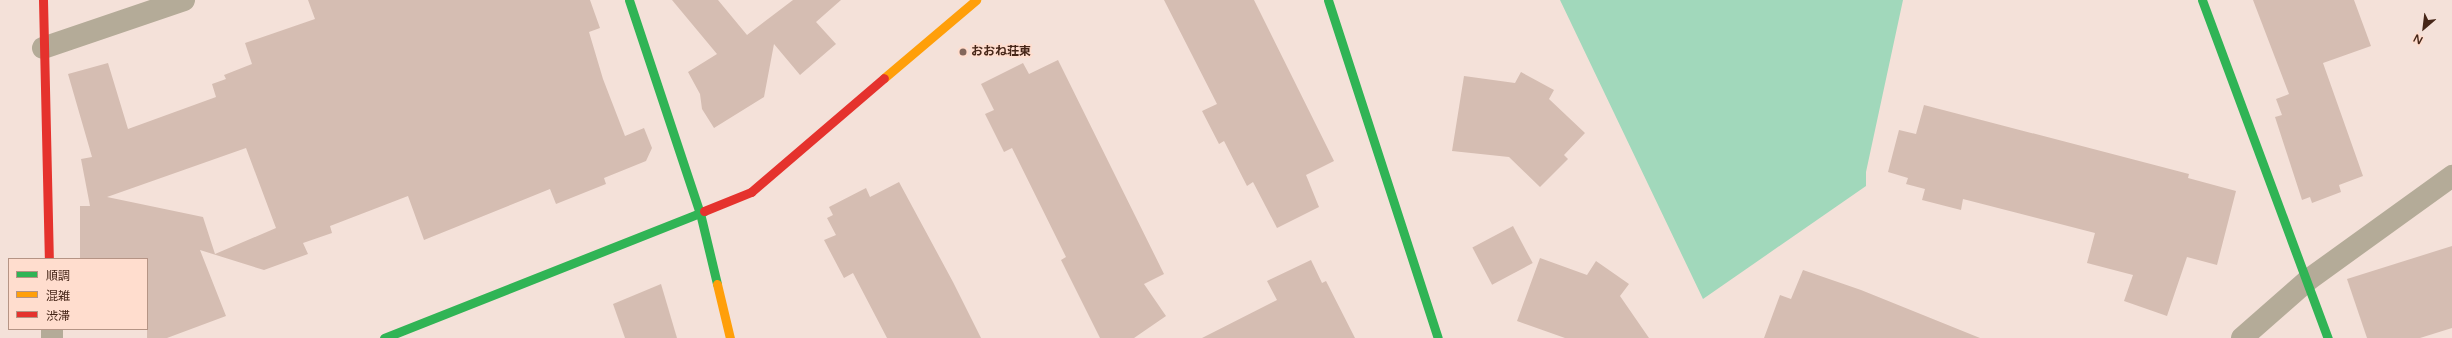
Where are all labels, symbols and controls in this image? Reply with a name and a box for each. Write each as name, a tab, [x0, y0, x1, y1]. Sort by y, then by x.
north arrow	[2404, 8, 2444, 48]
text: N	[2411, 31, 2425, 47]
place label: おおね荘東	[971, 45, 1031, 59]
marker: おおね荘東	[958, 47, 968, 57]
legend	[8, 258, 148, 330]
text: 順調	[46, 269, 70, 283]
text: 混雑	[46, 289, 70, 303]
text: 渋滞	[46, 309, 70, 323]

